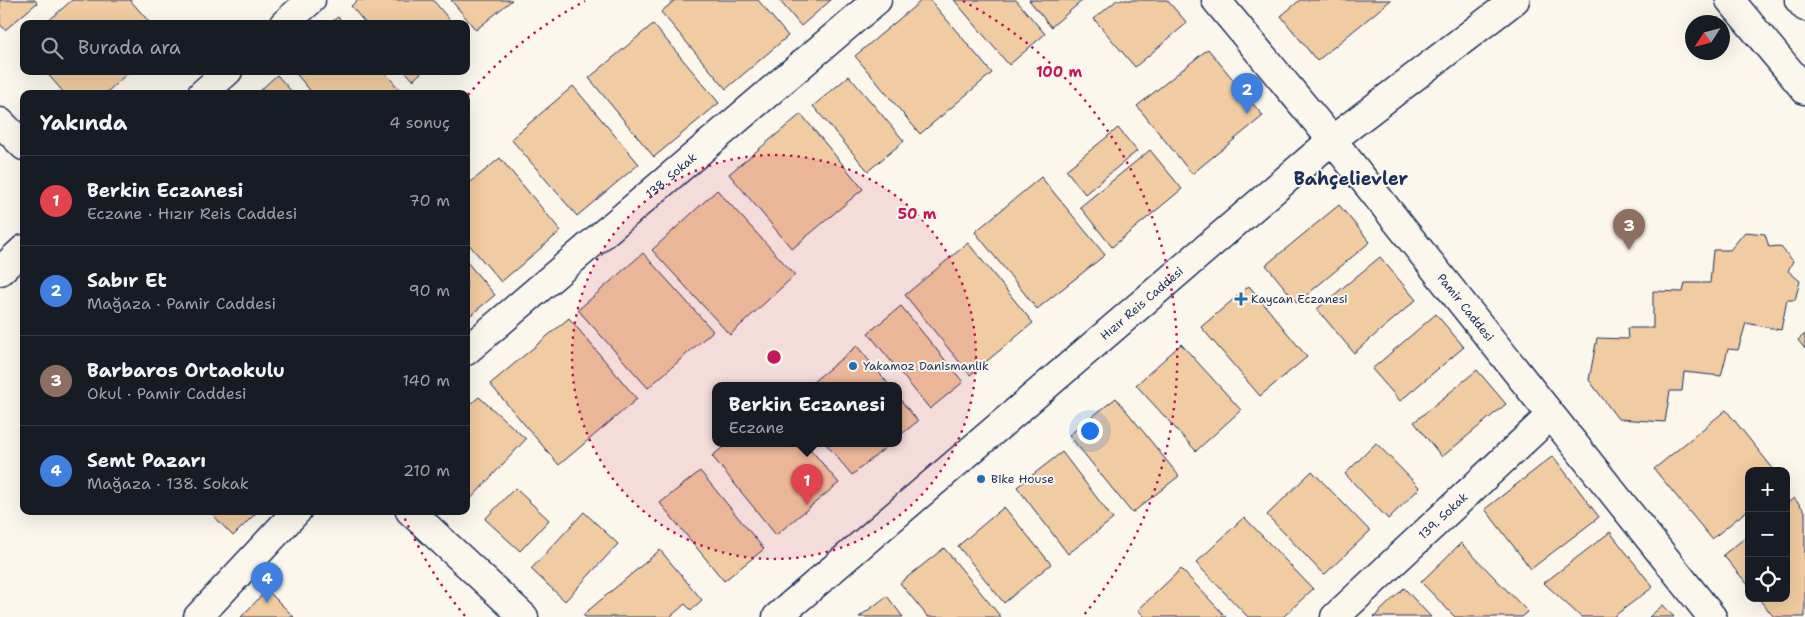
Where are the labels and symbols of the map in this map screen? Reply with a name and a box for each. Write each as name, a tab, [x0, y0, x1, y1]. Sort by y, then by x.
north arrow	[1685, 15, 1730, 60]
text: 100 m	[1036, 62, 1082, 82]
pin: 2	[1231, 73, 1263, 114]
street label: 138. Sokak	[643, 149, 700, 202]
district label: Bahçelievler	[1294, 167, 1409, 191]
text: 50 m	[898, 204, 937, 224]
pin: 3	[1613, 209, 1645, 250]
street label: Hızır Reis Caddesi	[1097, 263, 1187, 344]
street label: Pamir Caddesi	[1434, 270, 1497, 345]
place label: Kaycan Eczanesi	[1251, 291, 1348, 307]
marker: Kaycan Eczanesi	[1235, 293, 1247, 305]
centre of rings	[765, 348, 783, 366]
place label: Yakamoz Danismanlik	[863, 358, 989, 374]
marker: Yakamoz Danismanlik	[847, 360, 859, 372]
your location	[1077, 418, 1103, 444]
pin: 1	[791, 464, 823, 505]
place label: Bike House	[991, 471, 1054, 487]
marker: Bike House	[975, 473, 987, 485]
street label: 139. Sokak	[1415, 489, 1471, 543]
pin: 4	[251, 562, 283, 603]

